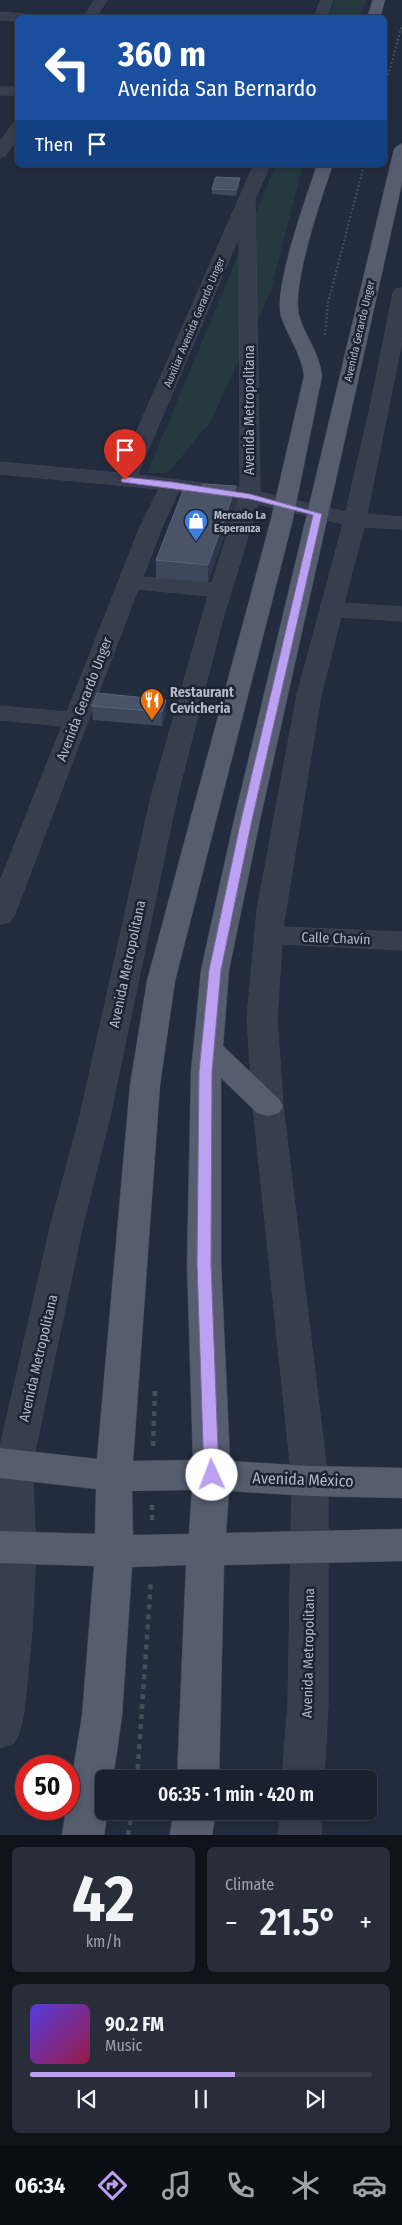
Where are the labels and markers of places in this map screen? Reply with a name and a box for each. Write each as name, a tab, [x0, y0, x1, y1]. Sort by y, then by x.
pin	[104, 429, 146, 480]
shop icon: Mercado La Esperanza	[183, 508, 209, 542]
place label: Mercado La Esperanza	[214, 509, 267, 535]
place label: Restaurant Cevicheria	[170, 684, 235, 717]
restaurant icon: Restaurant Cevicheria	[139, 687, 165, 721]

